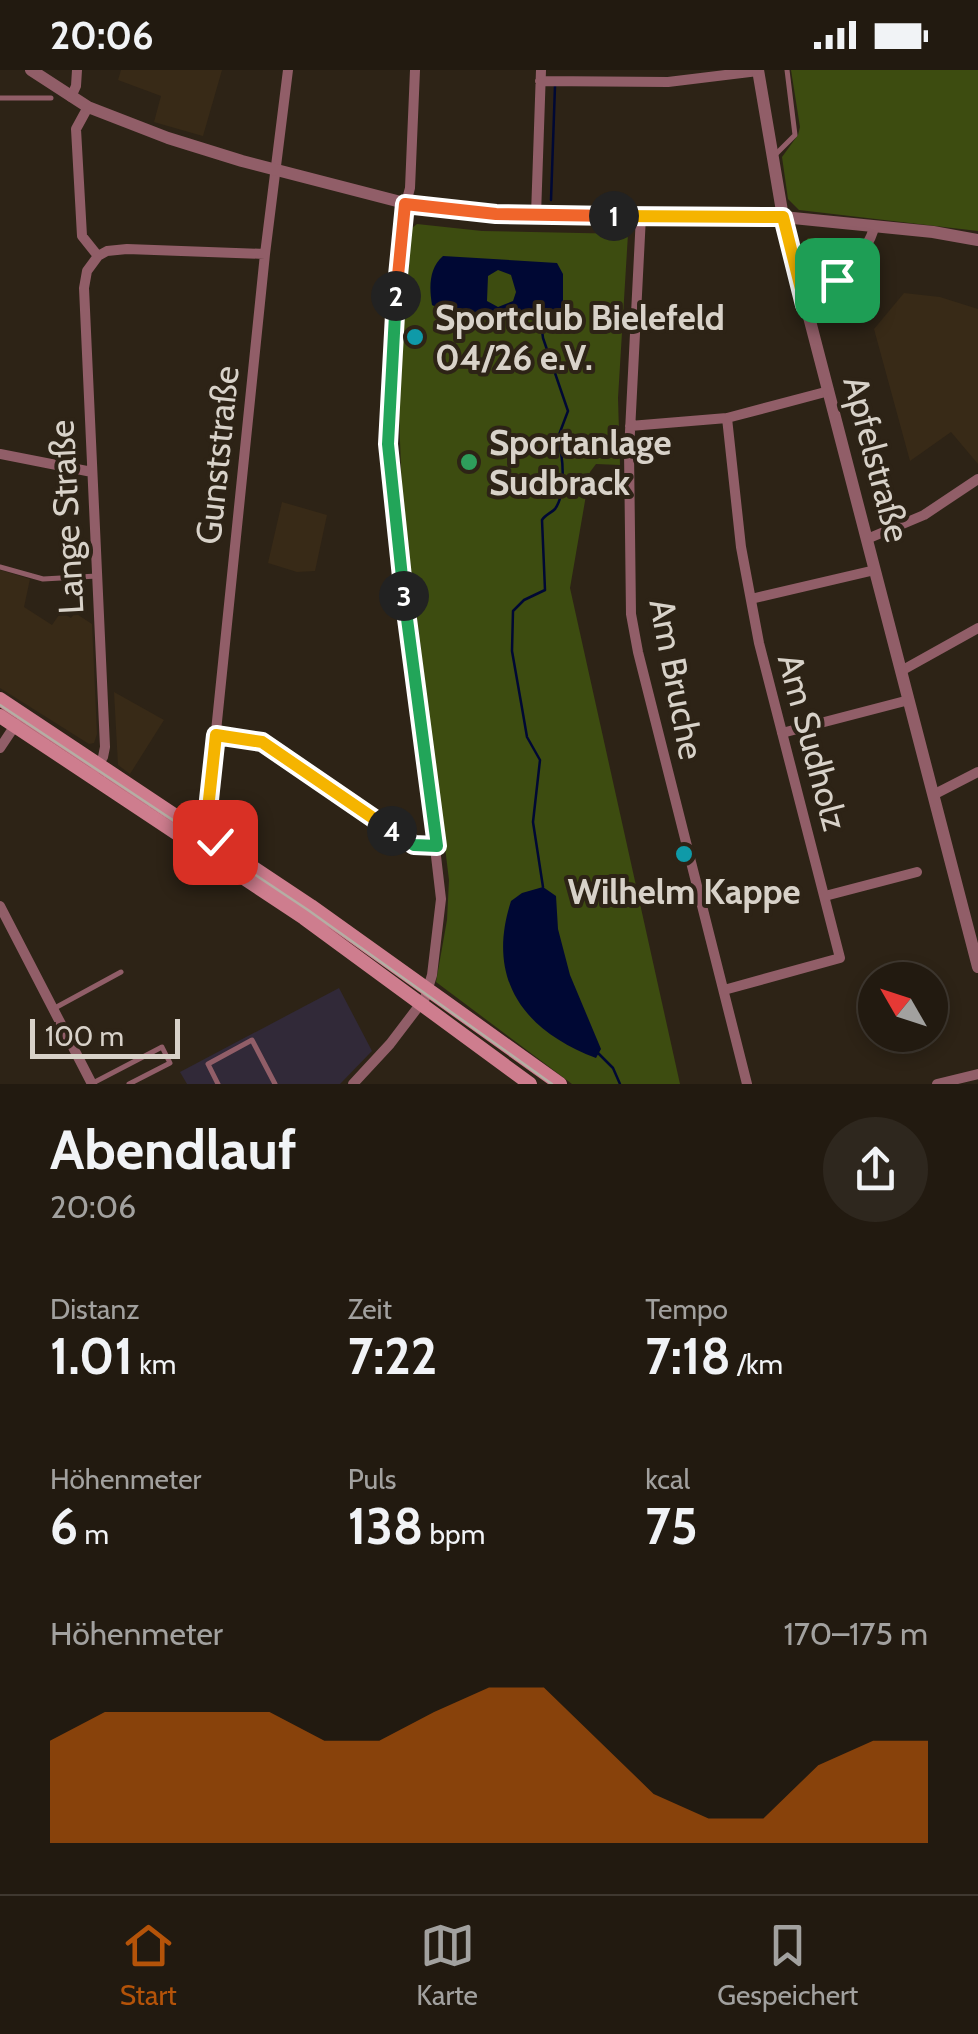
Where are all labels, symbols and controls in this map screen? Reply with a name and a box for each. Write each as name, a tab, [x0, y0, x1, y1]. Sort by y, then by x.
text: 20:06	[50, 12, 154, 59]
pin: 1	[589, 191, 639, 241]
text: 1	[609, 199, 619, 233]
pin	[795, 238, 880, 323]
icon: arrive	[810, 253, 865, 308]
pin: 2	[371, 271, 421, 321]
text: 2	[389, 279, 403, 313]
place label: Sportclub Bielefeld 04/26 e.V.	[435, 296, 725, 379]
marker: Sportclub Bielefeld 04/26 e.V.	[404, 326, 426, 348]
street label: Gunststraße	[186, 364, 248, 546]
street label: Apfelstraße	[834, 371, 920, 547]
street label: Lange Straße	[39, 419, 93, 615]
place label: Sportanlage Sudbrack	[489, 421, 671, 504]
marker: Sportanlage Sudbrack	[458, 451, 480, 473]
pin: 3	[379, 571, 429, 621]
text: 3	[396, 579, 412, 613]
street label: Am Bruche	[640, 595, 714, 763]
street label: Am Sudholz	[769, 649, 857, 835]
pin	[173, 800, 258, 885]
pin: 4	[367, 806, 417, 856]
text: 4	[383, 814, 401, 848]
icon: check	[188, 815, 243, 870]
marker: Wilhelm Kappe	[673, 843, 695, 865]
place label: Wilhelm Kappe	[567, 870, 801, 913]
north arrow	[858, 962, 948, 1052]
map controls	[858, 962, 948, 1052]
scale bar	[30, 1014, 180, 1058]
text: 100 m	[45, 1019, 124, 1053]
text: Abendlauf	[50, 1116, 297, 1183]
button: share	[823, 1117, 928, 1222]
text: 20:06	[50, 1187, 136, 1226]
text: Distanz	[50, 1292, 139, 1326]
text: Zeit	[348, 1292, 392, 1326]
text: Tempo	[645, 1292, 728, 1326]
text: 1.01	[50, 1326, 133, 1387]
text: 7:22	[348, 1326, 437, 1387]
text: 7:18	[645, 1326, 731, 1387]
text: km	[133, 1347, 176, 1381]
text: /km	[731, 1347, 783, 1381]
text: Höhenmeter	[50, 1462, 201, 1496]
text: Puls	[348, 1462, 396, 1496]
text: kcal	[645, 1462, 690, 1496]
text: 6	[50, 1496, 78, 1557]
text: 138	[348, 1496, 423, 1557]
text: 75	[645, 1496, 698, 1557]
text: m	[78, 1517, 109, 1551]
text: bpm	[423, 1517, 485, 1551]
text: Höhenmeter	[50, 1614, 223, 1653]
text: 170–175 m	[783, 1614, 928, 1653]
tab: Start	[120, 1918, 177, 2012]
tab: Karte	[416, 1918, 478, 2012]
tab: Gespeichert	[717, 1918, 858, 2012]

